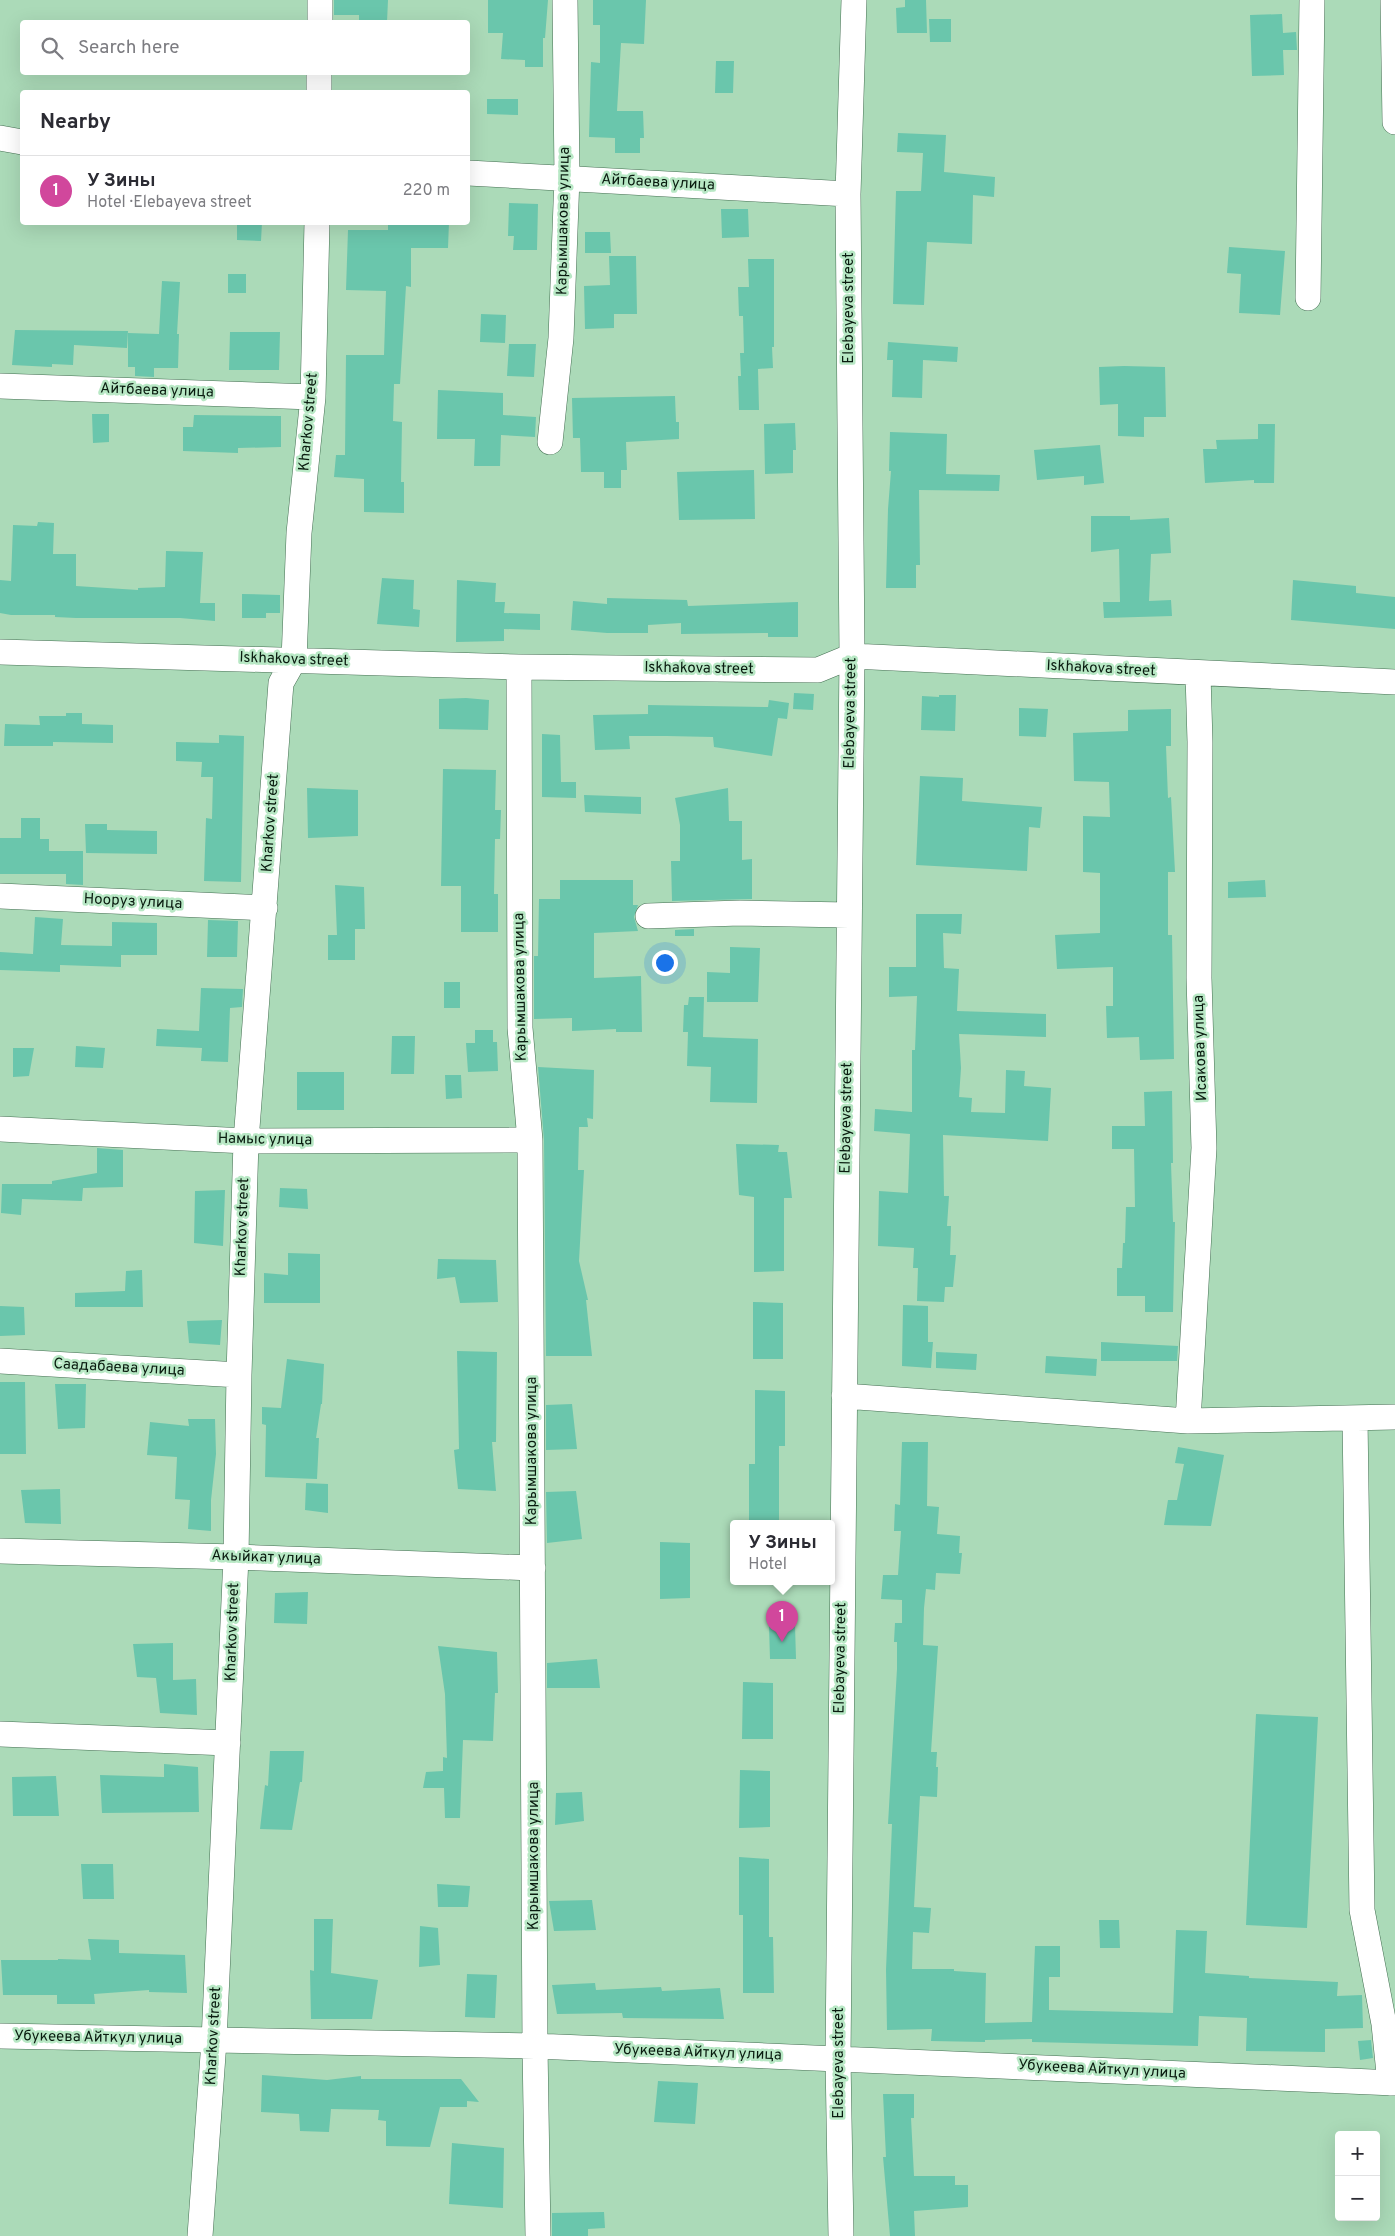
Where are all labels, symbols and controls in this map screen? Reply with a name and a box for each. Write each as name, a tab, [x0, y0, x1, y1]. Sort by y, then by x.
search box	[20, 20, 470, 75]
icon: search	[38, 34, 66, 62]
text: Search here	[78, 36, 180, 60]
text: Nearby	[40, 109, 111, 136]
street label: Карымшакова улица	[553, 147, 575, 295]
text: У Зины	[87, 169, 156, 193]
street label: Айтбаева улица	[601, 171, 715, 195]
text: 1	[53, 181, 59, 201]
text: 220 m	[403, 181, 450, 201]
text: Hotel · Elebayeva street	[87, 193, 252, 213]
street label: Elebayeva street	[840, 252, 859, 364]
street label: Kharkov street	[295, 372, 323, 472]
street label: Айтбаева улица	[100, 380, 214, 402]
street label: Iskhakova street	[239, 649, 349, 671]
street label: Elebayeva street	[841, 657, 861, 769]
street label: Iskhakova street	[1046, 657, 1156, 681]
street label: Iskhakova street	[644, 659, 754, 679]
street label: Kharkov street	[258, 773, 284, 873]
street label: Нооруз улица	[83, 890, 183, 914]
street label: Карымшакова улица	[510, 913, 532, 1061]
your location	[652, 950, 678, 976]
street label: Исакова улица	[1190, 995, 1212, 1101]
street label: Elebayeva street	[837, 1062, 857, 1174]
street label: Намыс улица	[218, 1130, 312, 1150]
street label: Kharkov street	[232, 1177, 254, 1277]
street label: Саадабаева улица	[53, 1355, 185, 1381]
street label: Карымшакова улица	[523, 1377, 542, 1525]
popup	[730, 1520, 835, 1585]
text: У Зины	[748, 1531, 817, 1555]
street label: Акыйкат улица	[211, 1547, 321, 1569]
text: Hotel	[748, 1555, 787, 1575]
street label: Kharkov street	[222, 1582, 244, 1682]
pin: 1	[766, 1601, 798, 1642]
street label: Elebayeva street	[831, 1602, 851, 1714]
street label: Карымшакова улица	[525, 1782, 544, 1930]
street label: Kharkov street	[202, 1986, 226, 2086]
street label: Elebayeva street	[830, 2007, 849, 2119]
street label: Убукеева Айткул улица	[14, 2027, 182, 2049]
street label: Убукеева Айткул улица	[614, 2041, 782, 2065]
street label: Убукеева Айткул улица	[1018, 2056, 1186, 2084]
map controls	[1335, 2131, 1380, 2221]
button: +	[1335, 2131, 1380, 2176]
button: −	[1335, 2176, 1380, 2221]

